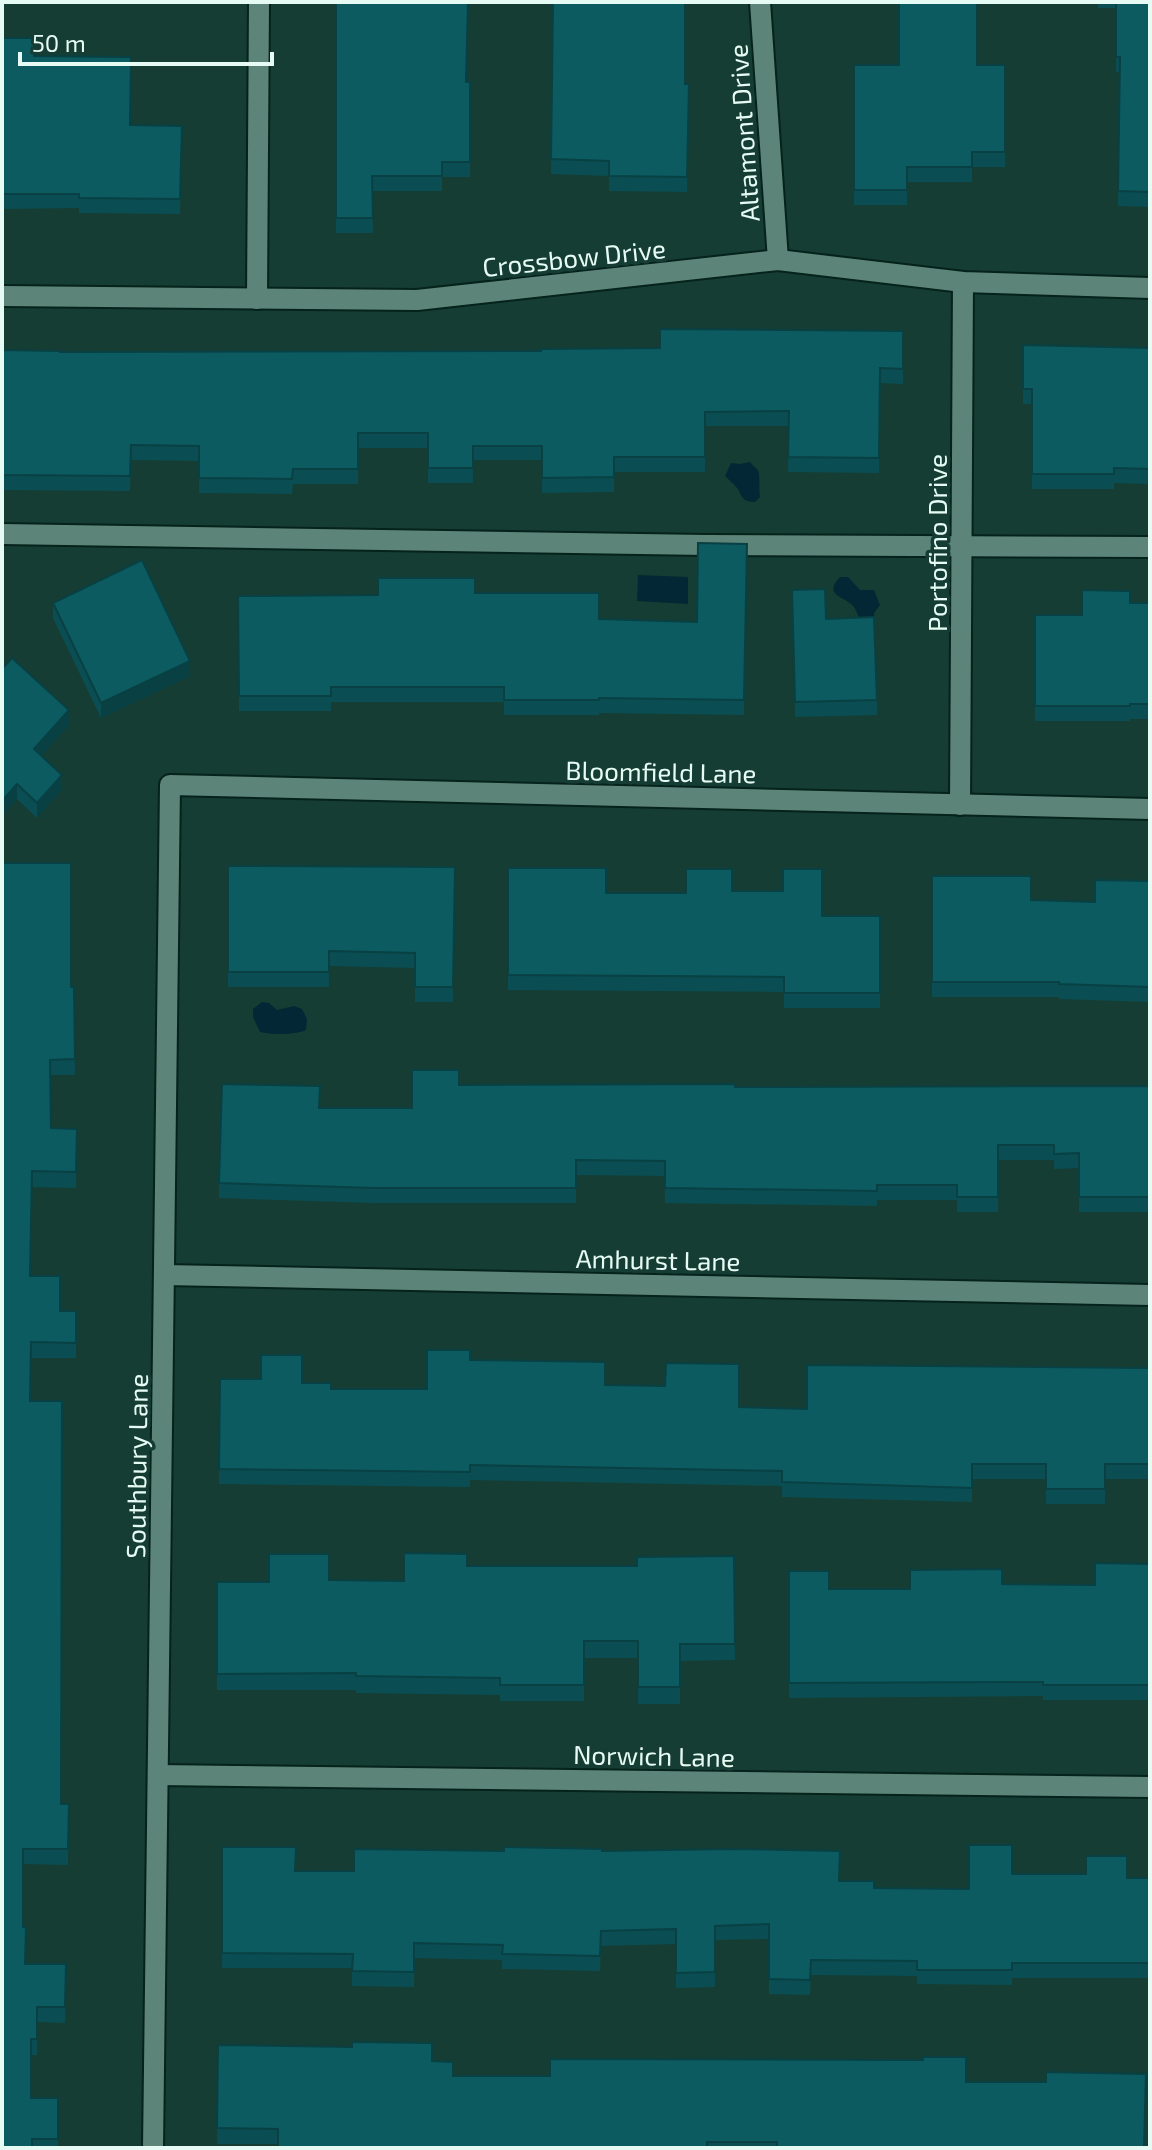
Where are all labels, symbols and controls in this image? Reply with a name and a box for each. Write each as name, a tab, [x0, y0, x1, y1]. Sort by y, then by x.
scale bar	[20, 16, 272, 66]
text: 50 m	[32, 28, 86, 57]
street label: Altamont Drive	[721, 43, 765, 223]
street label: Crossbow Drive	[481, 232, 667, 282]
street label: Portofino Drive	[921, 454, 952, 632]
street label: Bloomfield Lane	[565, 754, 757, 788]
street label: Amhurst Lane	[575, 1242, 741, 1276]
street label: Southbury Lane	[119, 1373, 153, 1559]
street label: Norwich Lane	[573, 1738, 735, 1772]

